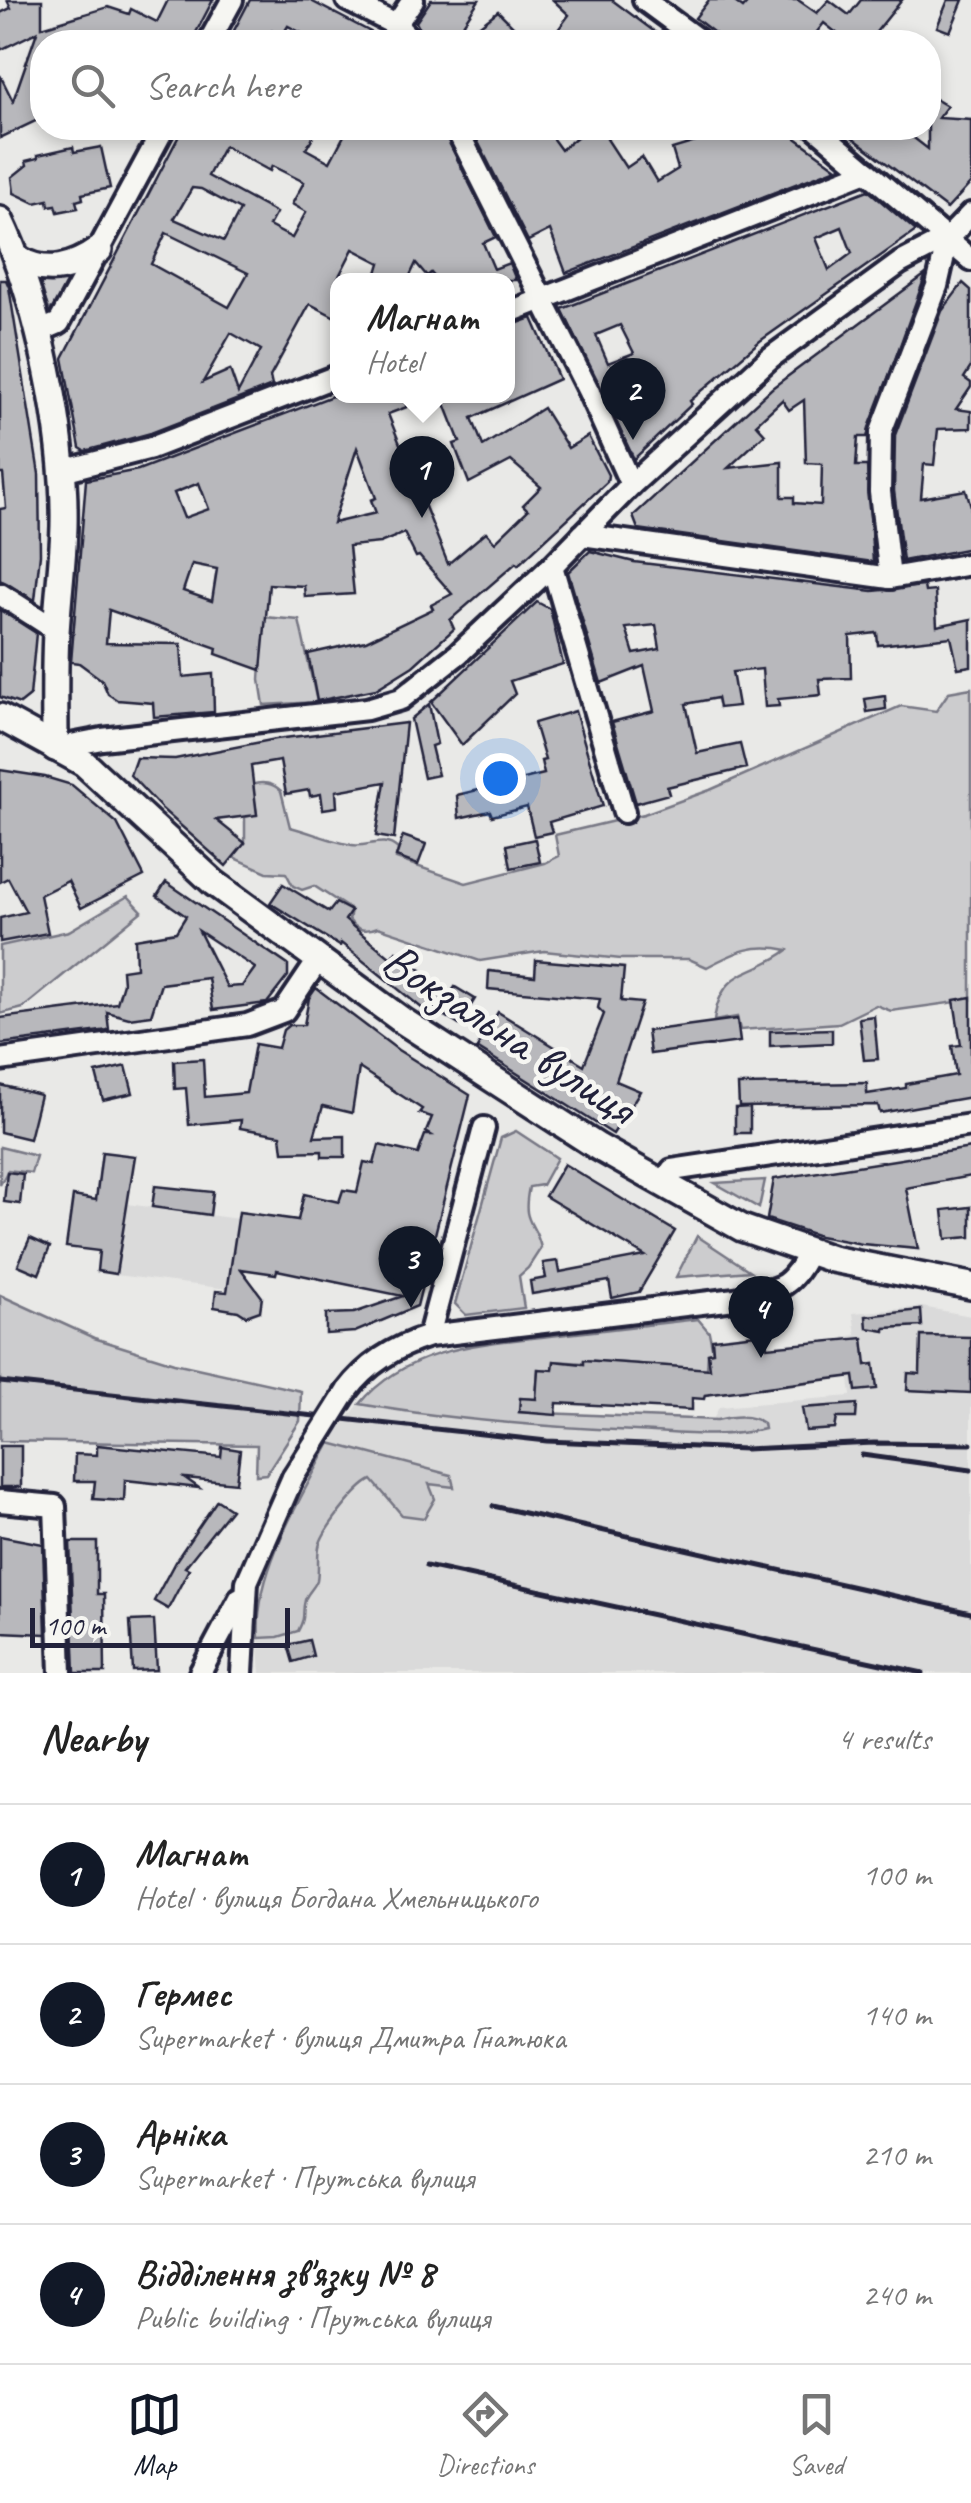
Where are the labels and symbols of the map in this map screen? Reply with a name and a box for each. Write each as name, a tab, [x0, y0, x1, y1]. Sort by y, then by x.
pin: 2	[600, 358, 666, 440]
pin: 1	[390, 436, 454, 518]
your location	[475, 753, 526, 804]
street label: Вокзальна вулиця	[371, 928, 651, 1141]
pin: 3	[378, 1226, 444, 1308]
pin: 4	[728, 1276, 794, 1358]
scale bar	[30, 1603, 290, 1648]

